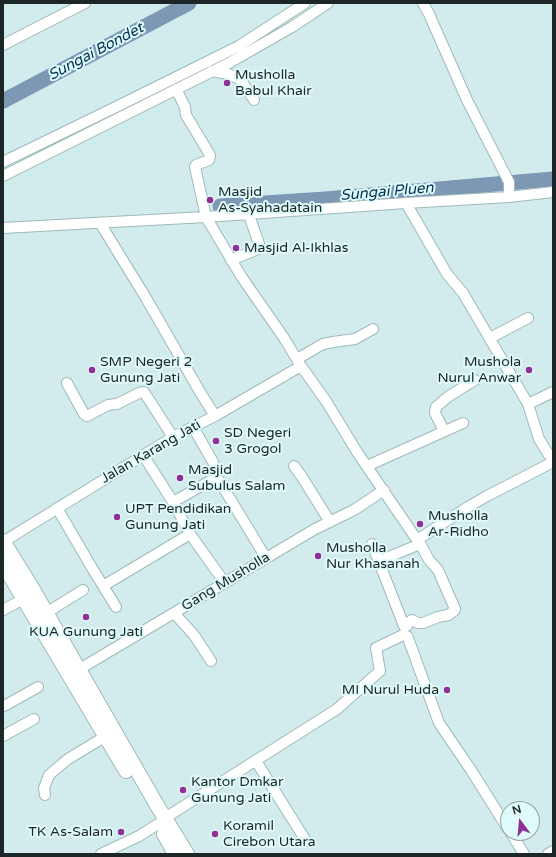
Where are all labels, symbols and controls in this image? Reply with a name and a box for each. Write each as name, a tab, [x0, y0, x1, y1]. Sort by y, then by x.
water label: Sungai Bondet	[45, 19, 147, 85]
place label: Musholla Babul Khair	[235, 67, 312, 100]
marker: Musholla Babul Khair	[222, 78, 232, 88]
water label: Sungai Pluen	[340, 179, 434, 205]
place label: Masjid As-Syahadatain	[218, 184, 322, 216]
marker: Masjid As-Syahadatain	[205, 195, 215, 205]
place label: Masjid Al-Ikhlas	[244, 240, 348, 256]
marker: Masjid Al-Ikhlas	[231, 243, 241, 253]
place label: SMP Negeri 2 Gunung Jati	[100, 354, 192, 386]
place label: Mushola Nurul Anwar	[437, 354, 521, 386]
marker: SMP Negeri 2 Gunung Jati	[87, 365, 97, 375]
marker: Mushola Nurul Anwar	[524, 365, 534, 375]
street label: Jalan Karang Jati	[98, 417, 204, 487]
place label: SD Negeri 3 Grogol	[224, 425, 291, 458]
marker: SD Negeri 3 Grogol	[211, 436, 221, 446]
place label: Masjid Subulus Salam	[188, 462, 285, 494]
marker: Masjid Subulus Salam	[175, 473, 185, 483]
place label: UPT Pendidikan Gunung Jati	[125, 501, 231, 534]
place label: Musholla Ar-Ridho	[428, 508, 489, 540]
marker: UPT Pendidikan Gunung Jati	[112, 512, 122, 522]
marker: Musholla Ar-Ridho	[415, 519, 425, 529]
place label: Musholla Nur Khasanah	[326, 540, 420, 572]
street label: Gang Musholla	[179, 549, 273, 615]
marker: Musholla Nur Khasanah	[313, 551, 323, 561]
marker: KUA Gunung Jati	[81, 612, 91, 622]
place label: KUA Gunung Jati	[29, 624, 143, 640]
place label: MI Nurul Huda	[342, 682, 439, 698]
marker: MI Nurul Huda	[442, 685, 452, 695]
place label: Kantor Dmkar Gunung Jati	[191, 774, 283, 806]
marker: Kantor Dmkar Gunung Jati	[178, 785, 188, 795]
north arrow	[500, 801, 540, 841]
text: N	[511, 802, 523, 817]
place label: Koramil Cirebon Utara	[223, 818, 316, 850]
place label: TK As-Salam	[28, 824, 113, 840]
marker: TK As-Salam	[116, 827, 126, 837]
marker: Koramil Cirebon Utara	[210, 829, 220, 839]

